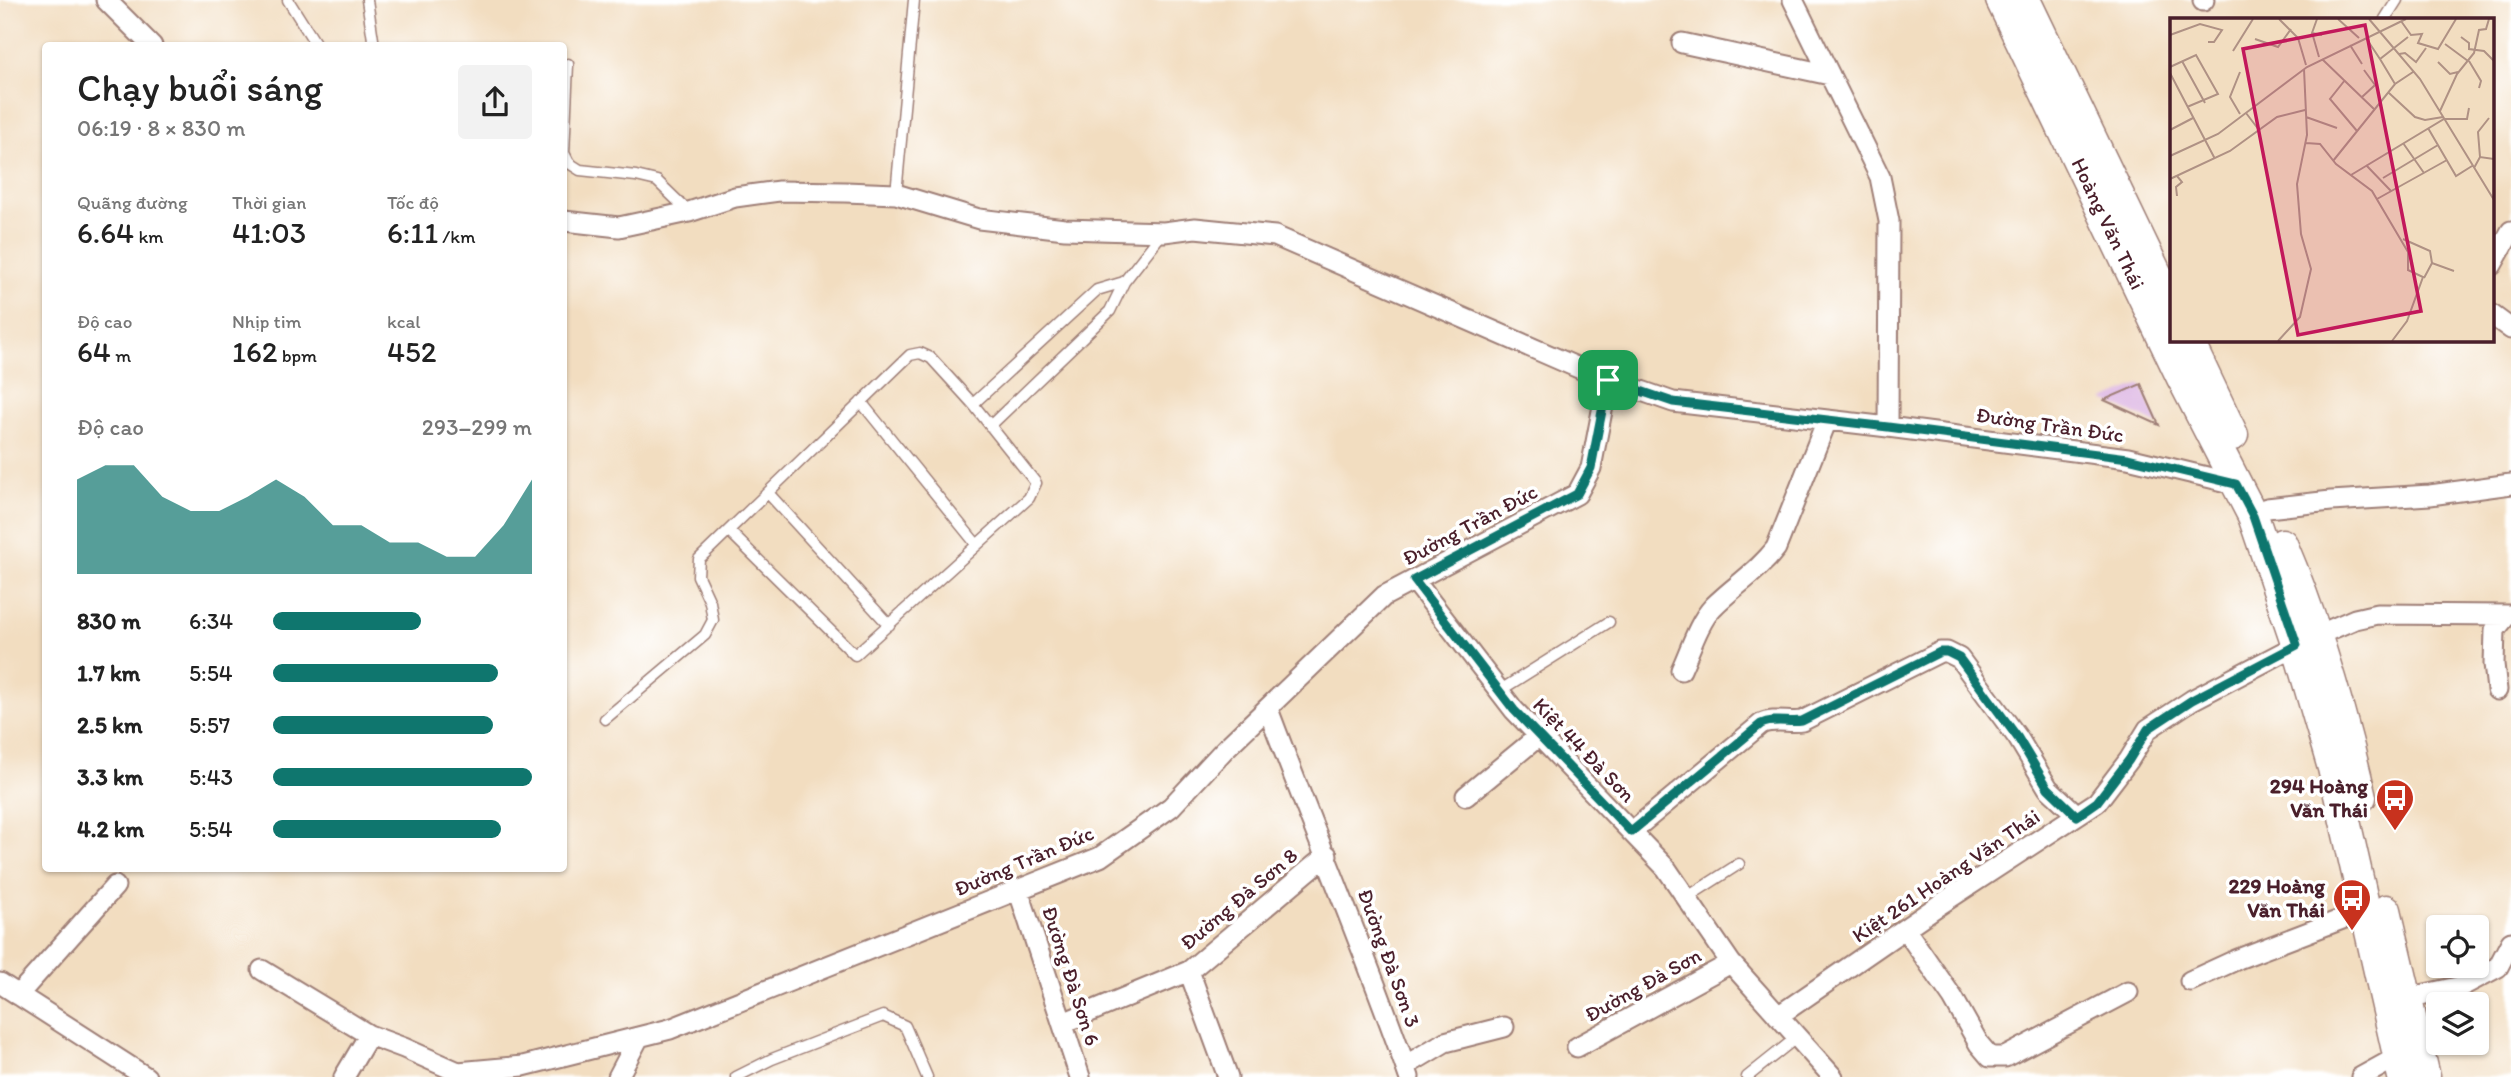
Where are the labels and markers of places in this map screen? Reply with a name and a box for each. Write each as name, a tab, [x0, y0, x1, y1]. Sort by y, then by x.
pin	[1578, 350, 1638, 410]
place label: 294 Hoàng Văn Thái	[2270, 773, 2368, 822]
bus stop icon: 294 Hoàng Văn Thái	[2374, 777, 2416, 832]
place label: 229 Hoàng Văn Thái	[2228, 873, 2325, 922]
bus stop icon: 229 Hoàng Văn Thái	[2331, 877, 2373, 932]

